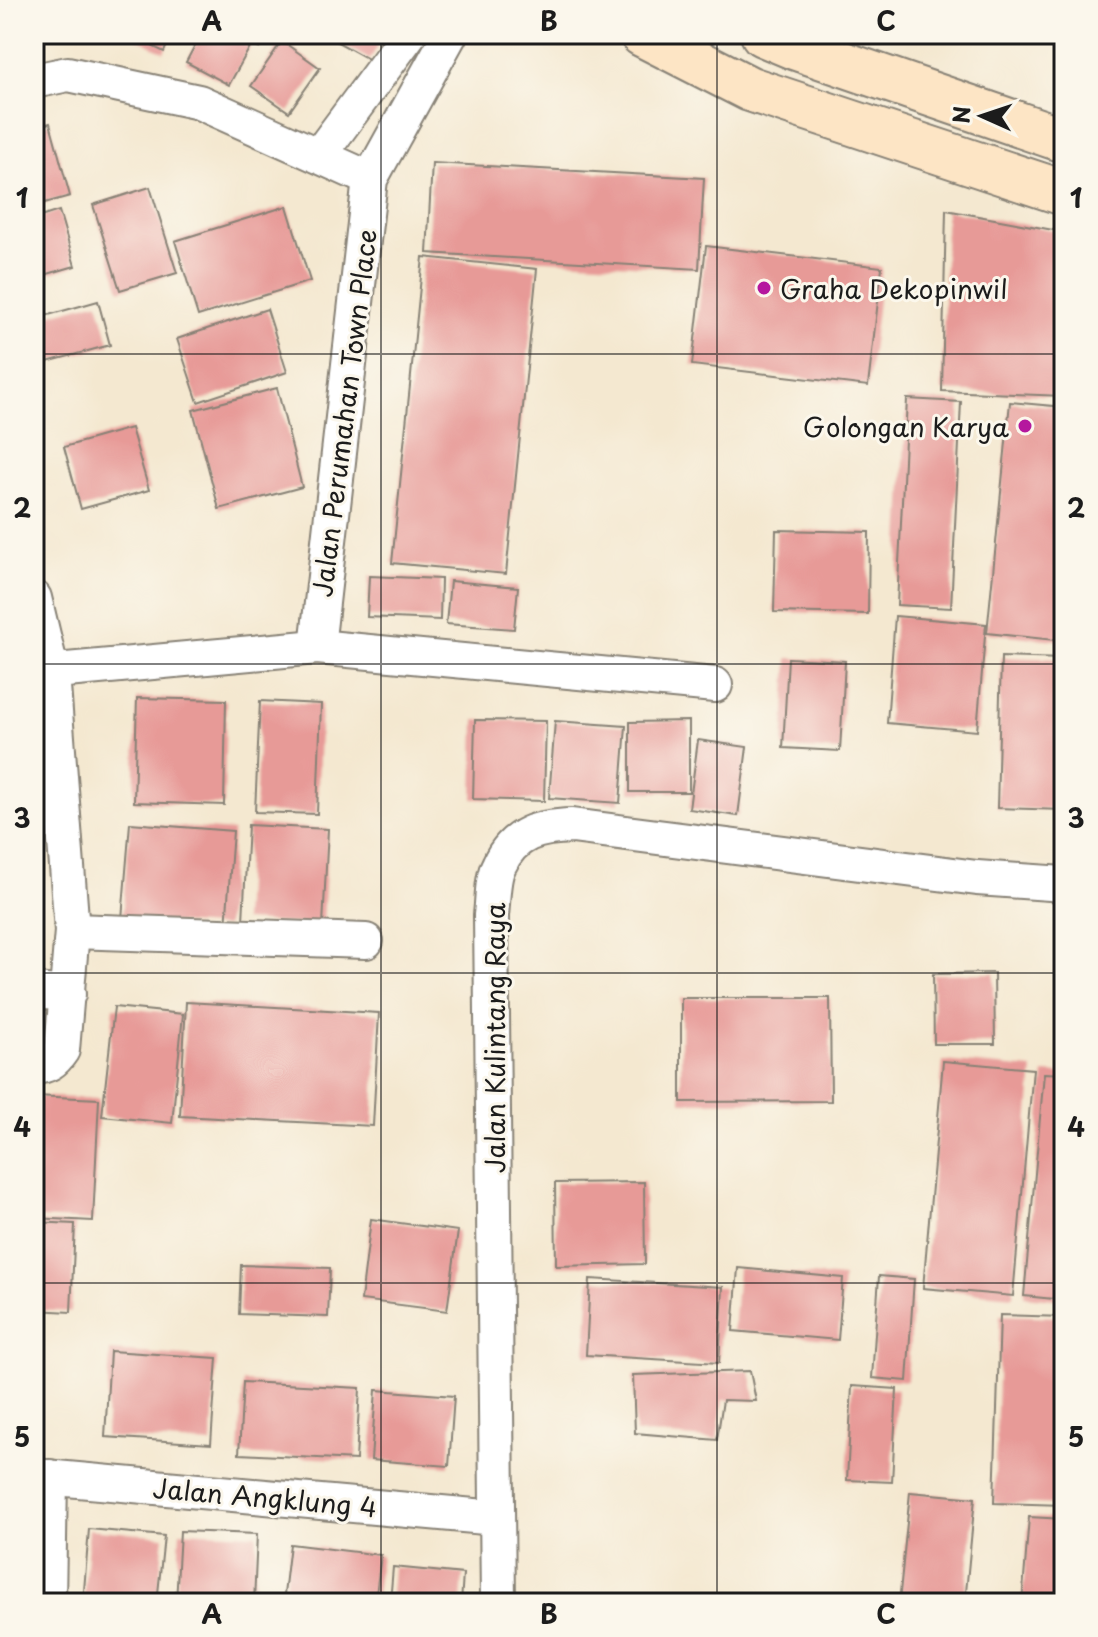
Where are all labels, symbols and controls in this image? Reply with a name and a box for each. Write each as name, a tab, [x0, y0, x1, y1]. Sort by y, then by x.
text: A	[202, 1, 222, 40]
text: B	[540, 1, 558, 40]
text: C	[876, 1, 896, 40]
north arrow	[942, 76, 1022, 156]
text: N	[944, 105, 977, 124]
text: 1	[16, 178, 28, 217]
text: 1	[1070, 178, 1082, 217]
street label: Jalan Perumahan Town Place	[302, 227, 386, 599]
place label: Graha Dekopinwil	[780, 269, 1008, 308]
marker: Graha Dekopinwil	[755, 279, 773, 297]
place label: Golongan Karya	[803, 407, 1009, 446]
marker: Golongan Karya	[1016, 417, 1034, 435]
text: 2	[13, 488, 31, 527]
text: 2	[1067, 488, 1085, 527]
text: 3	[13, 798, 31, 837]
text: 3	[1067, 798, 1085, 837]
street label: Jalan Kulintang Raya	[475, 902, 514, 1173]
text: 4	[13, 1107, 31, 1146]
text: 4	[1067, 1107, 1085, 1146]
text: 5	[14, 1417, 30, 1456]
text: 5	[1068, 1417, 1084, 1456]
street label: Jalan Angklung 4	[151, 1468, 379, 1526]
text: A	[202, 1594, 222, 1633]
text: B	[540, 1594, 558, 1633]
text: C	[876, 1594, 896, 1633]

